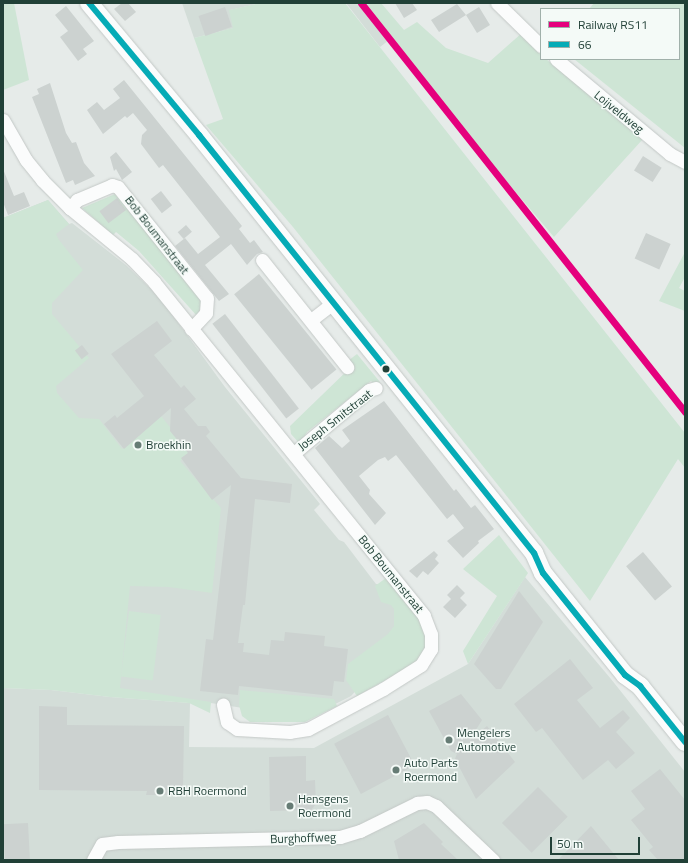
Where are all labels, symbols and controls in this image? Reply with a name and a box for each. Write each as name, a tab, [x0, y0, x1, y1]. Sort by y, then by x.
legend	[540, 8, 680, 60]
text: Railway RS11	[578, 15, 648, 34]
text: 66	[578, 35, 591, 54]
street label: Loijveldweg	[591, 88, 647, 136]
street label: Bob Boumanstraat	[122, 193, 192, 277]
unlabelled marker	[381, 364, 391, 374]
street label: Joseph Smitstraat	[295, 387, 375, 453]
place label: Broekhin	[146, 438, 191, 452]
marker: Broekhin	[133, 440, 143, 450]
street label: Bob Boumanstraat	[355, 532, 427, 616]
place label: Mengelers Automotive	[457, 726, 516, 754]
marker: Mengelers Automotive	[444, 735, 454, 745]
place label: Auto Parts Roermond	[404, 756, 458, 784]
marker: Auto Parts Roermond	[391, 765, 401, 775]
place label: RBH Roermond	[168, 784, 247, 798]
marker: RBH Roermond	[155, 786, 165, 796]
place label: Hensgens Roermond	[298, 792, 351, 820]
marker: Hensgens Roermond	[285, 801, 295, 811]
scale bar	[552, 829, 642, 855]
street label: Burghoffweg	[270, 830, 336, 846]
text: 50 m	[557, 834, 583, 853]

